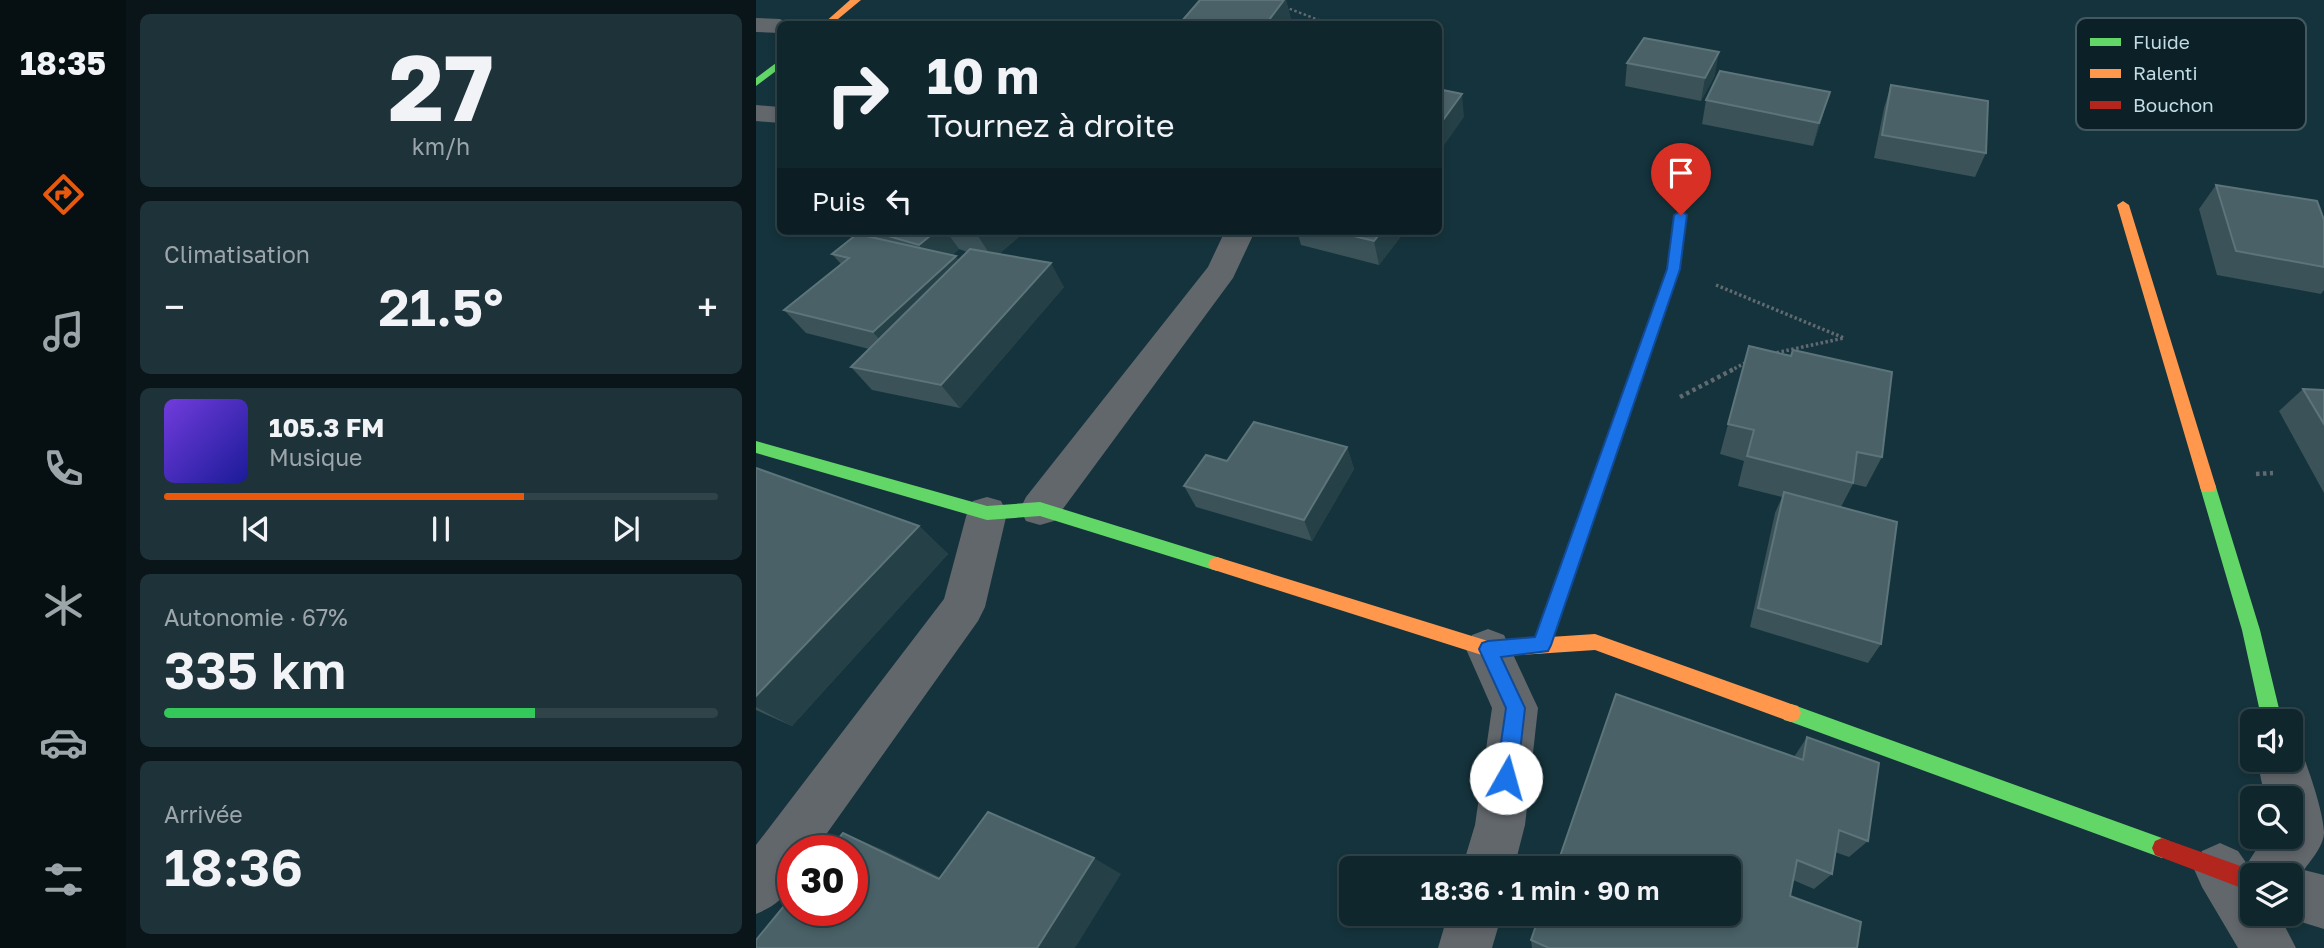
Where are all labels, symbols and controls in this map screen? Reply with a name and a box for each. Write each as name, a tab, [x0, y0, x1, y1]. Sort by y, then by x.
legend	[2076, 18, 2306, 130]
text: Fluide	[2133, 30, 2190, 53]
text: 27	[388, 32, 494, 141]
text: 18:35	[20, 44, 106, 82]
text: 10 m	[927, 46, 1039, 105]
icon: right	[812, 49, 903, 140]
text: Ralenti	[2133, 61, 2198, 84]
text: Bouchon	[2133, 93, 2214, 116]
text: Tournez à droite	[927, 106, 1175, 144]
text: km/h	[412, 132, 470, 160]
pin	[1651, 143, 1711, 215]
icon: arrive	[1662, 154, 1700, 192]
icon: directions	[39, 170, 88, 219]
icon: left	[880, 182, 918, 220]
text: Puis	[812, 186, 866, 217]
text: Climatisation	[164, 240, 310, 268]
text: 21.5°	[379, 275, 503, 337]
text: −	[164, 284, 185, 329]
text: +	[697, 284, 718, 329]
icon: music	[39, 307, 88, 356]
text: 105.3 FM	[269, 412, 384, 443]
text: Musique	[269, 443, 362, 471]
icon: phone	[39, 444, 88, 493]
icon: previous	[237, 510, 275, 548]
icon: pause	[422, 510, 460, 548]
icon: next	[607, 510, 645, 548]
icon: climate	[39, 581, 88, 630]
text: Autonomie · 67%	[164, 603, 348, 631]
text: 335 km	[164, 638, 346, 700]
map controls	[2240, 709, 2303, 926]
button: sound	[2240, 709, 2303, 772]
icon: car	[39, 718, 88, 767]
position arrow	[1469, 741, 1543, 815]
button: search	[2240, 786, 2303, 849]
text: Arrivée	[164, 800, 243, 828]
text: 18:36	[164, 835, 303, 897]
speed limit sign: 30	[777, 835, 868, 926]
icon: filters	[39, 855, 88, 904]
button: layers	[2240, 863, 2303, 926]
text: 18:36 · 1 min · 90 m	[1421, 875, 1659, 906]

